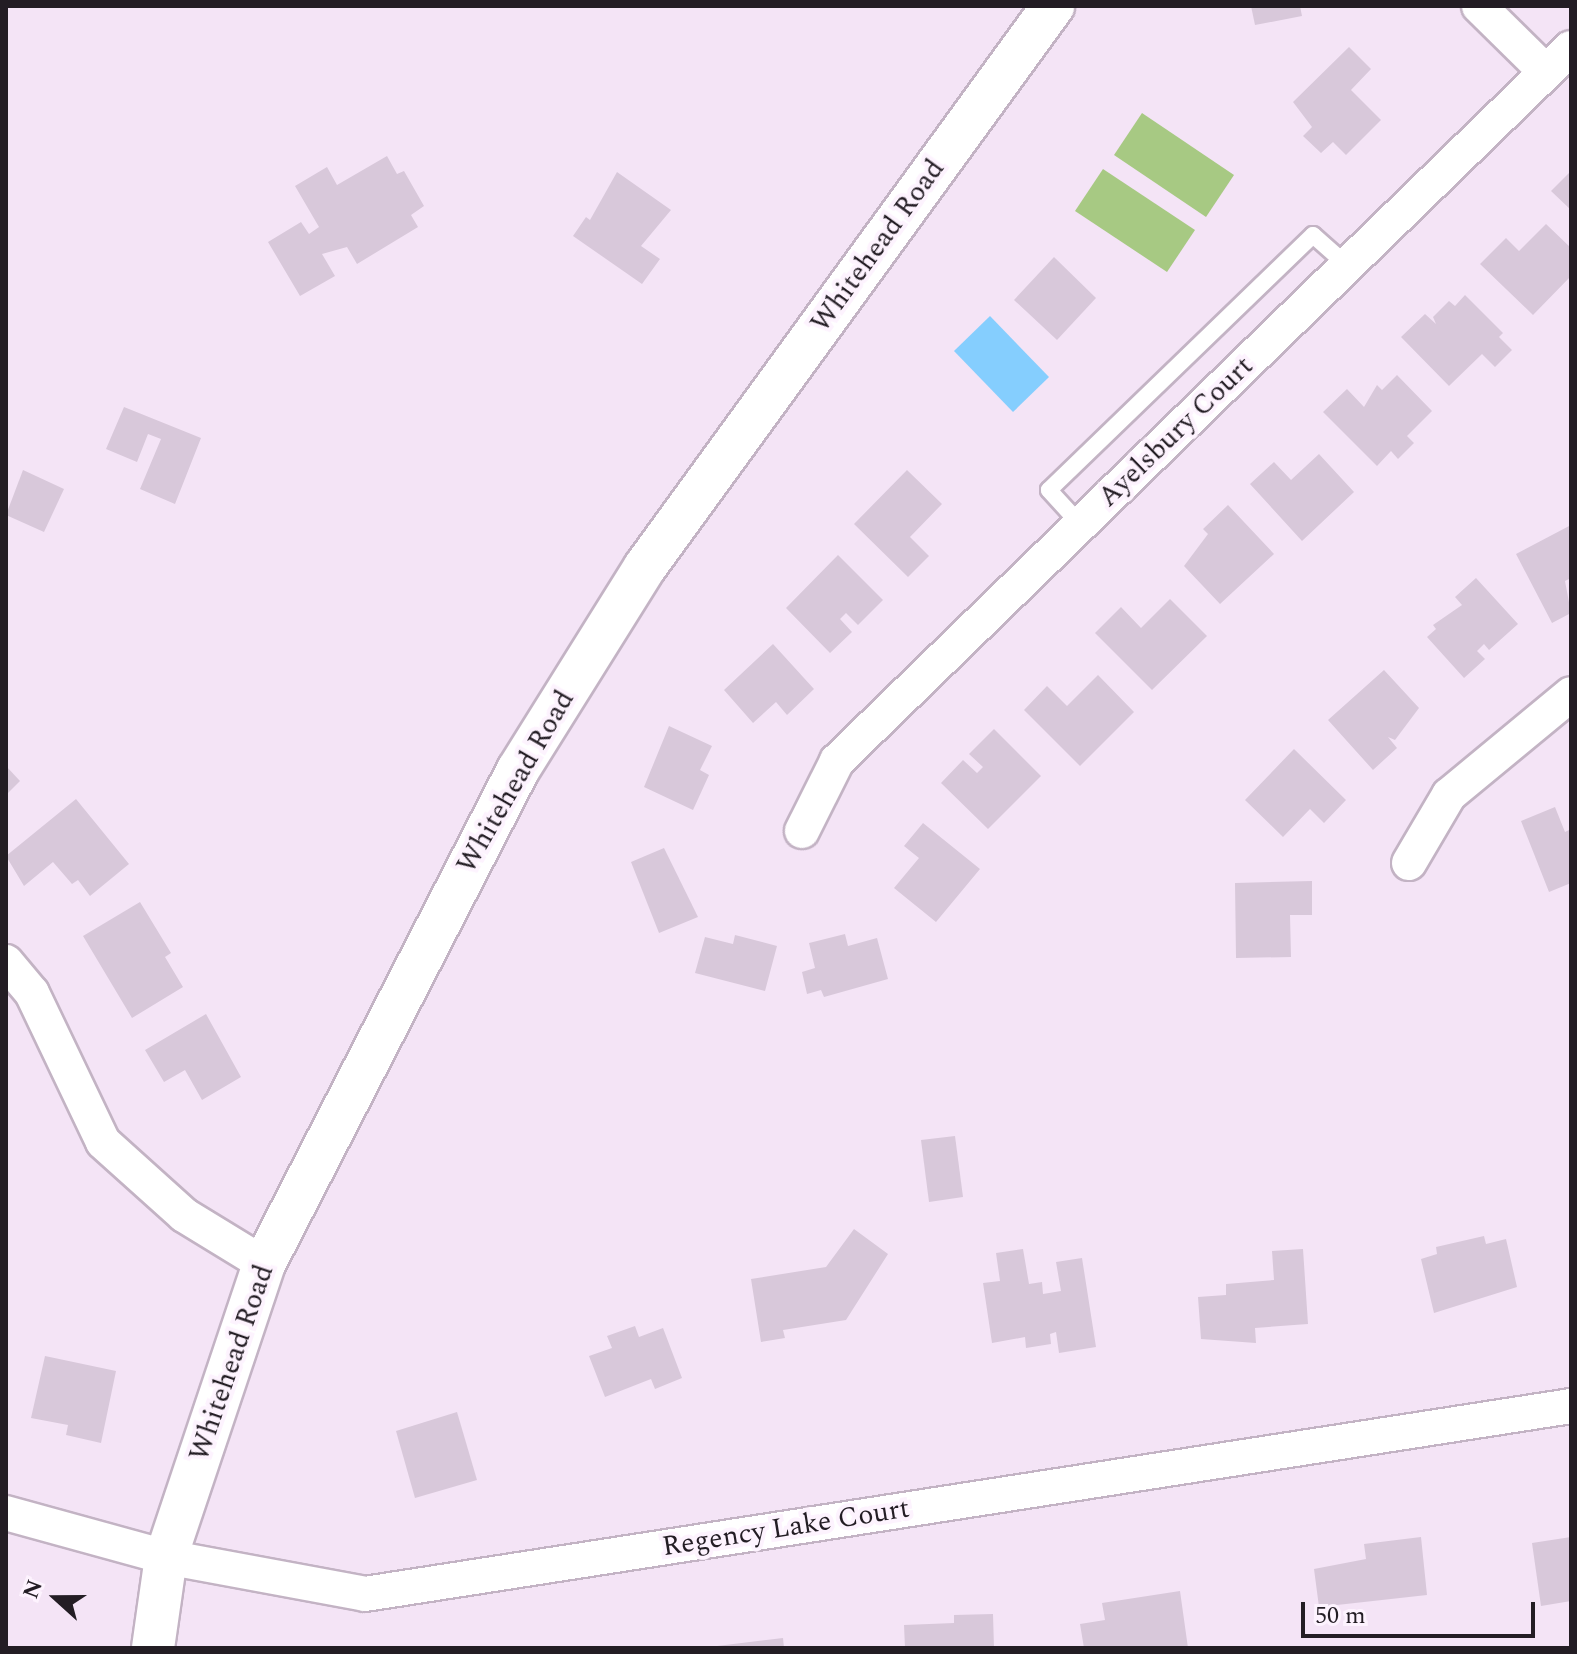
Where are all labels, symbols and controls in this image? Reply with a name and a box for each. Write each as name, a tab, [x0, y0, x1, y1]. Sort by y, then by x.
street label: Whitehead Road	[804, 153, 952, 339]
street label: Ayelsbury Court	[1092, 350, 1260, 514]
street label: Whitehead Road	[450, 685, 582, 879]
street label: Whitehead Road	[183, 1260, 281, 1466]
street label: Regency Lake Court	[660, 1492, 912, 1564]
north arrow	[16, 1558, 96, 1638]
text: N	[15, 1575, 52, 1604]
scale bar	[1305, 1586, 1539, 1636]
text: 50 m	[1315, 1598, 1366, 1634]

